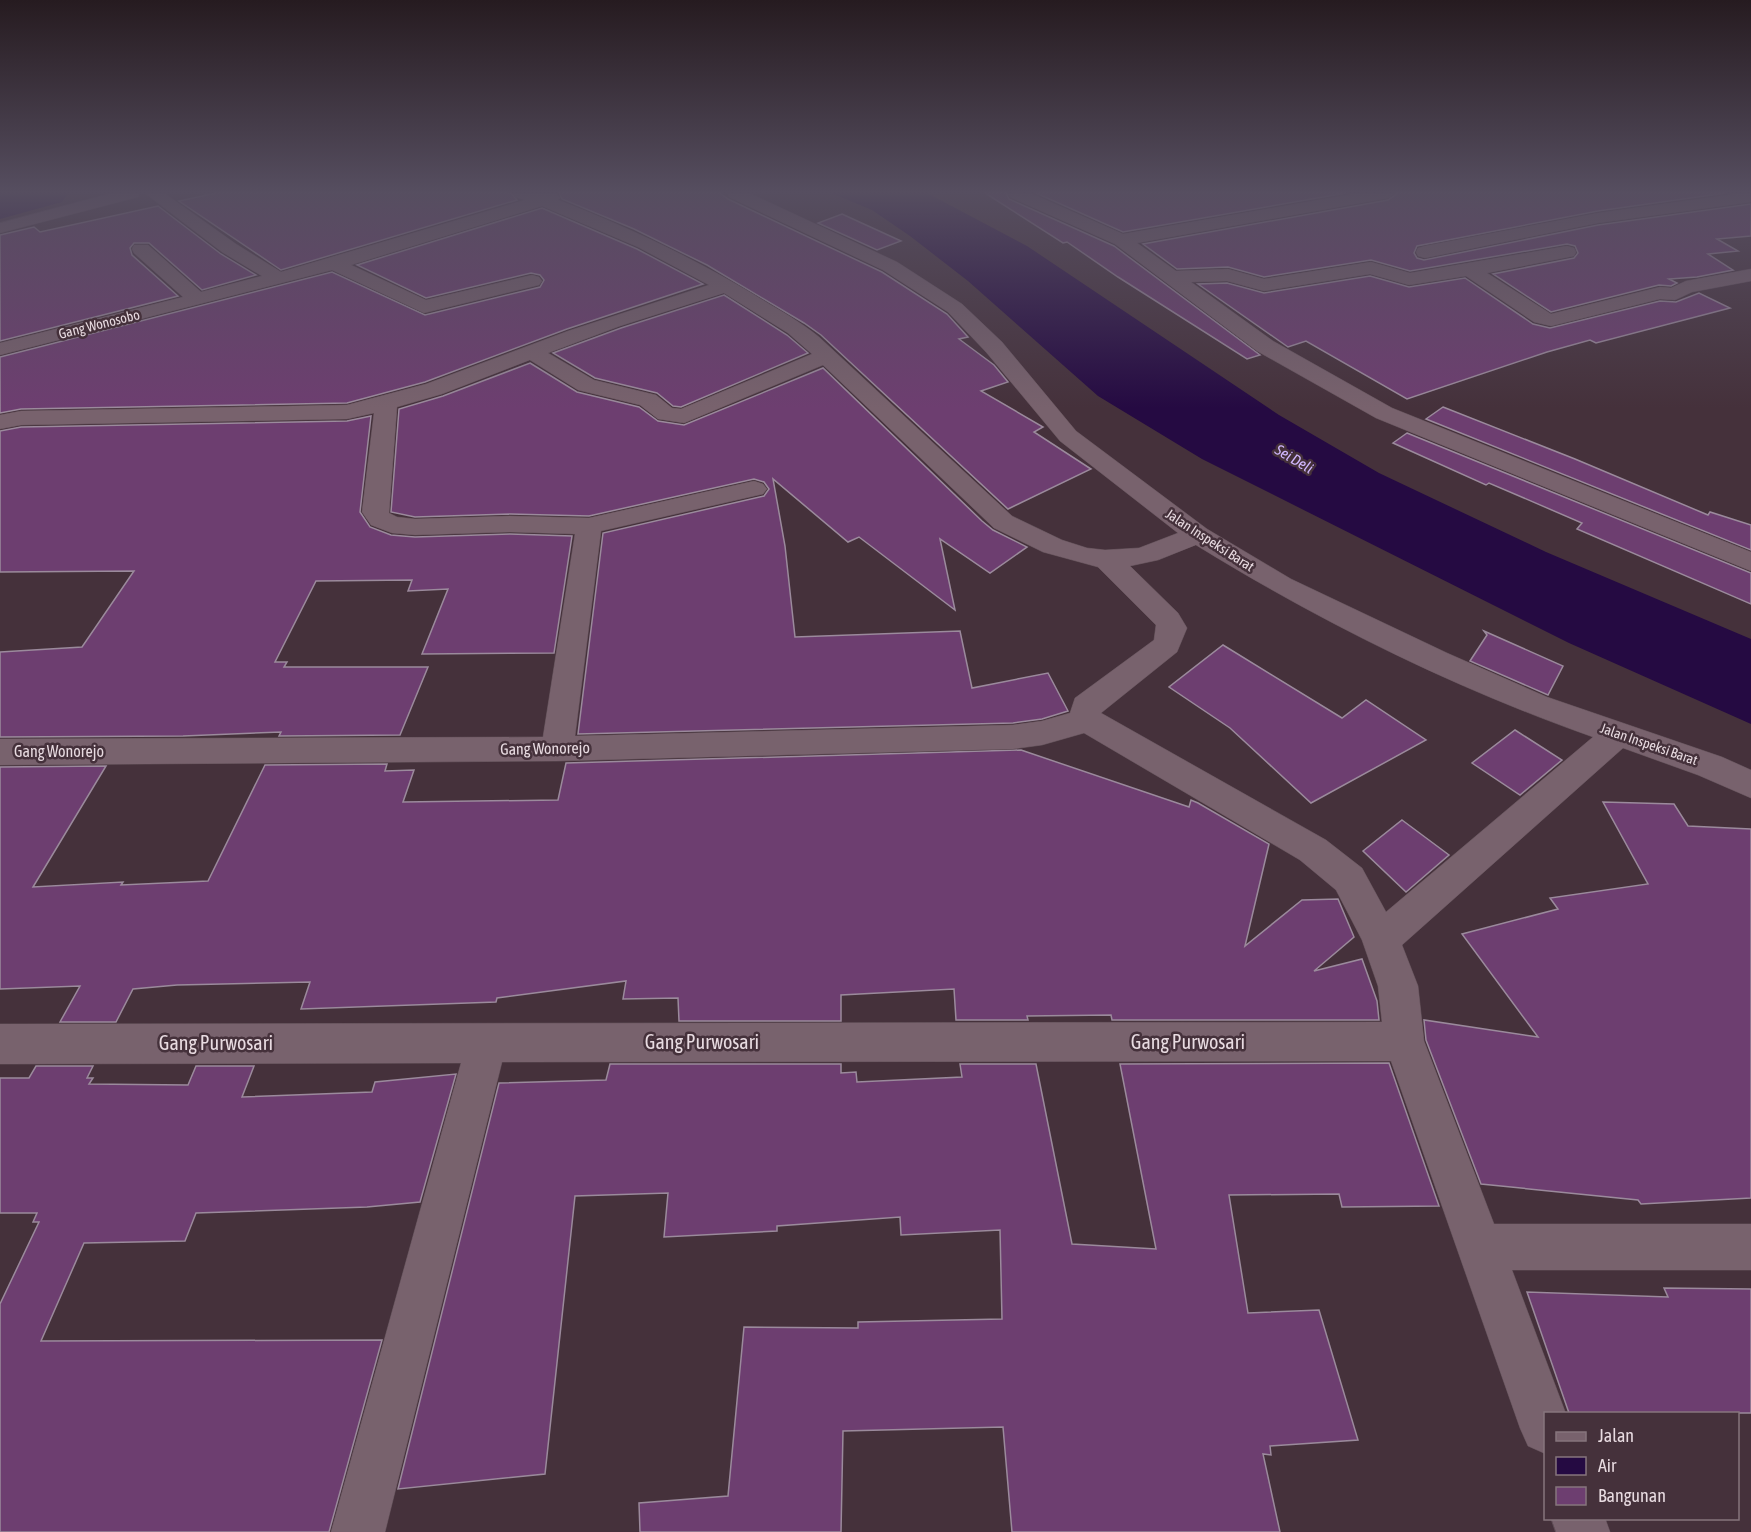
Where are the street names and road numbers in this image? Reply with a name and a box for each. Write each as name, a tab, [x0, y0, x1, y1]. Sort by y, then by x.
street label: Gang Wonosobo	[57, 306, 141, 342]
street label: Jalan Inspeksi Barat	[1163, 506, 1257, 574]
street label: Jalan Inspeksi Barat	[1598, 720, 1700, 768]
street label: Gang Wonorejo	[500, 738, 590, 759]
street label: Gang Wonorejo	[14, 742, 104, 761]
street label: Gang Purwosari	[645, 1030, 759, 1053]
street label: Gang Purwosari	[1131, 1030, 1245, 1053]
street label: Gang Purwosari	[159, 1031, 273, 1054]

